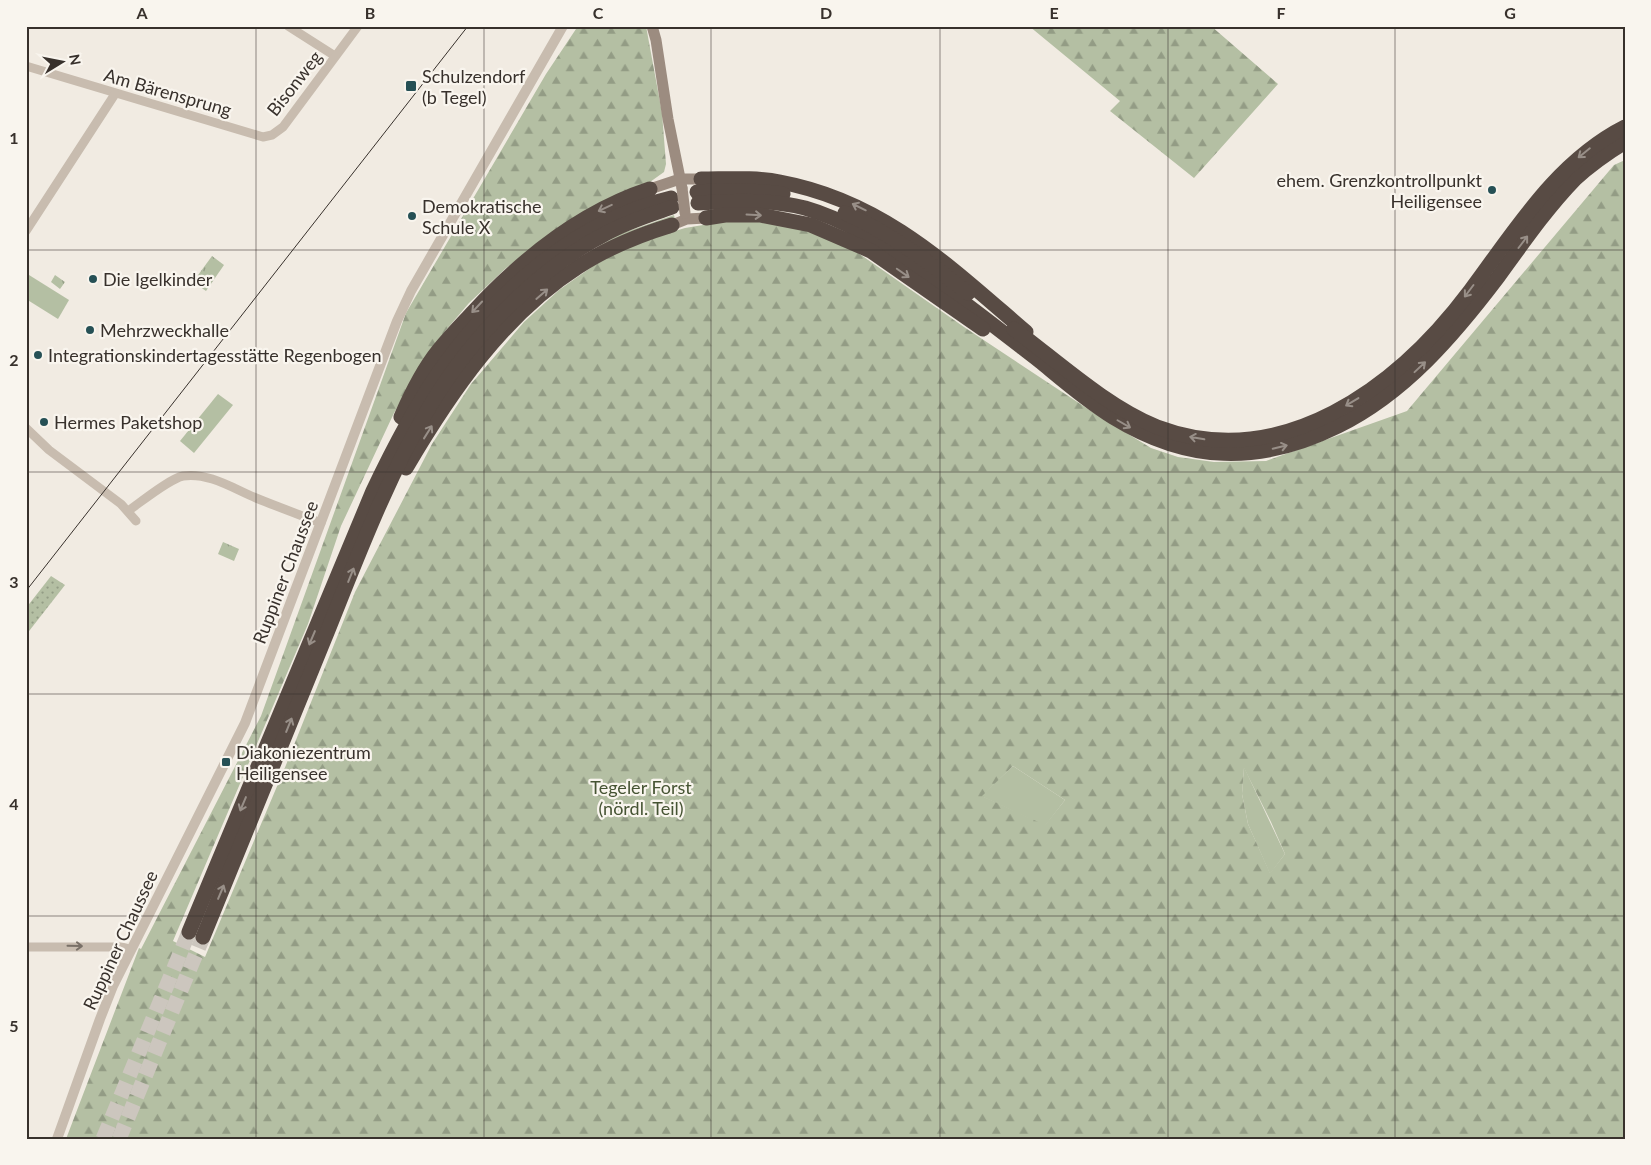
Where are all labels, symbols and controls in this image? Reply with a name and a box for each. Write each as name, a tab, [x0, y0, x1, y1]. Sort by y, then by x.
text: A	[135, 3, 148, 22]
text: B	[365, 3, 375, 22]
text: C	[593, 3, 604, 22]
text: D	[820, 3, 832, 22]
text: E	[1049, 3, 1059, 22]
text: F	[1276, 3, 1286, 22]
text: G	[1504, 3, 1516, 22]
north arrow	[38, 38, 88, 88]
street label: Bisonweg	[262, 46, 326, 120]
text: N	[66, 53, 85, 66]
street label: Am Bärensprung	[102, 63, 234, 121]
place label: Schulzendorf (b Tegel)	[422, 65, 526, 108]
marker: Schulzendorf (b Tegel)	[404, 79, 418, 93]
text: 1	[9, 128, 19, 147]
one-way arrow	[1578, 148, 1591, 159]
place label: ehem. Grenzkontrollpunkt Heiligensee	[1277, 169, 1483, 212]
marker: ehem. Grenzkontrollpunkt Heiligensee	[1486, 184, 1498, 196]
place label: Demokratische Schule X	[422, 195, 542, 238]
one-way arrow	[852, 202, 867, 211]
one-way arrow	[598, 204, 613, 213]
marker: Demokratische Schule X	[406, 210, 418, 222]
one-way arrow	[746, 210, 762, 219]
one-way arrow	[1518, 235, 1528, 249]
place label: Die Igelkinder	[103, 268, 213, 290]
one-way arrow	[896, 268, 910, 278]
marker: Die Igelkinder	[87, 273, 99, 285]
one-way arrow	[1464, 284, 1475, 297]
one-way arrow	[536, 288, 549, 300]
one-way arrow	[471, 301, 483, 313]
place label: Mehrzweckhalle	[100, 319, 229, 341]
marker: Mehrzweckhalle	[84, 324, 96, 336]
place label: Integrationskindertagesstätte Regenbogen	[48, 344, 381, 366]
marker: Integrationskindertagesstätte Regenbogen	[32, 349, 44, 361]
text: 2	[9, 350, 19, 369]
one-way arrow	[1413, 361, 1426, 373]
one-way arrow	[1345, 398, 1359, 408]
place label: Hermes Paketshop	[54, 411, 202, 433]
marker: Hermes Paketshop	[38, 416, 50, 428]
one-way arrow	[1117, 419, 1131, 429]
one-way arrow	[424, 426, 434, 440]
one-way arrow	[1189, 432, 1205, 442]
one-way arrow	[1272, 442, 1288, 451]
street label: Ruppiner Chaussee	[248, 497, 322, 647]
one-way arrow	[346, 568, 356, 583]
text: 3	[9, 572, 19, 591]
one-way arrow	[307, 630, 316, 645]
one-way arrow	[284, 718, 294, 733]
place label: Diakoniezentrum Heiligensee	[236, 741, 371, 784]
marker: Diakoniezentrum Heiligensee	[220, 756, 232, 768]
park label: Tegeler Forst (nördl. Teil)	[590, 776, 692, 819]
text: 4	[9, 794, 19, 813]
one-way arrow	[237, 796, 247, 811]
street label: Ruppiner Chaussee	[78, 867, 162, 1013]
one-way arrow	[217, 885, 227, 900]
one-way arrow	[66, 941, 83, 951]
text: 5	[9, 1016, 19, 1035]

